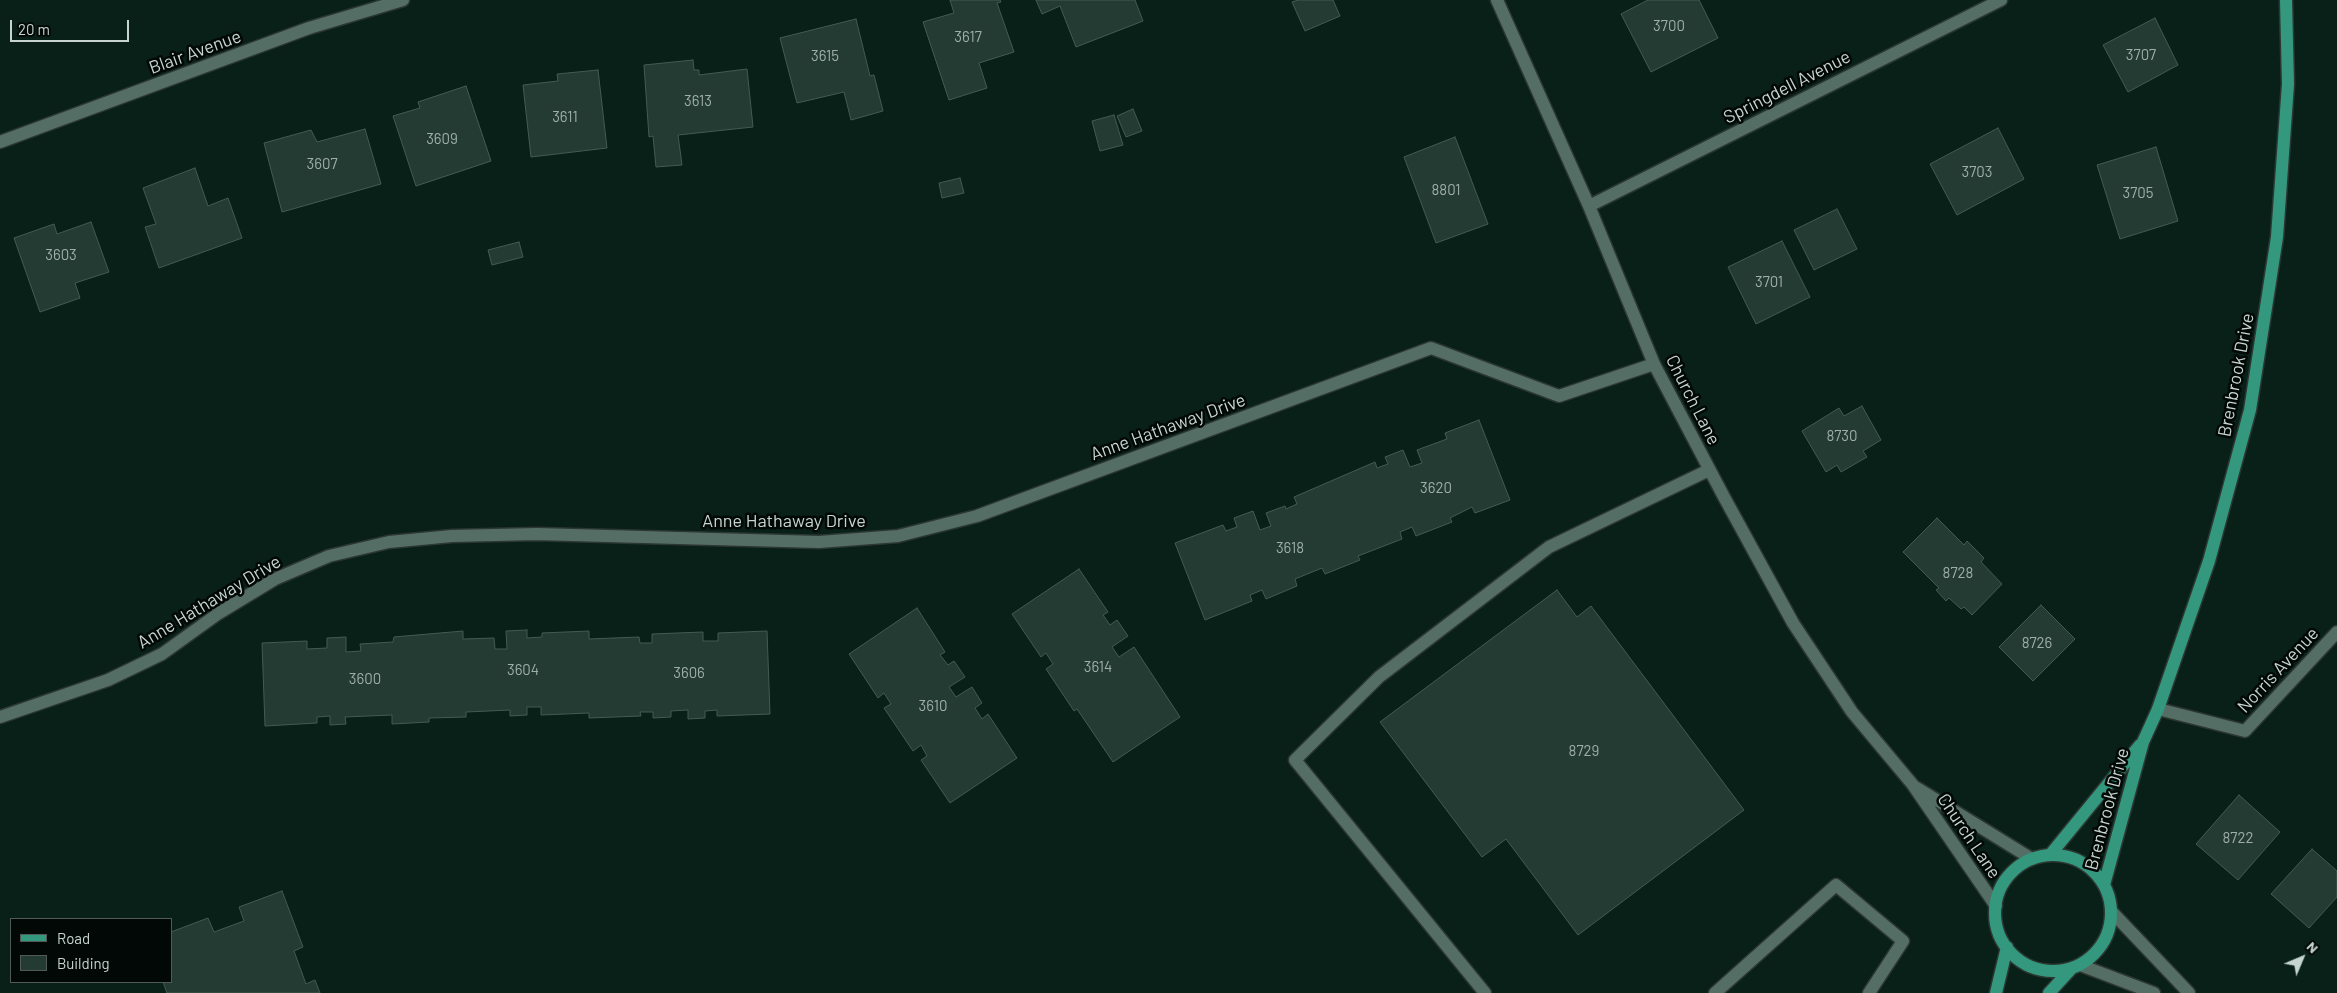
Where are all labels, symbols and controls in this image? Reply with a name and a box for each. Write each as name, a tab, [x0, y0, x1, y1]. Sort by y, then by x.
scale bar	[12, 10, 131, 42]
house number: 3700	[1653, 17, 1685, 35]
text: 20 m	[18, 20, 50, 38]
street label: Blair Avenue	[146, 25, 244, 79]
house number: 3617	[954, 28, 982, 46]
street label: Springdell Avenue	[1720, 46, 1854, 128]
house number: 3707	[2126, 46, 2156, 64]
house number: 3615	[811, 47, 839, 65]
house number: 3613	[684, 92, 712, 110]
house number: 3611	[552, 108, 578, 126]
house number: 3609	[426, 130, 458, 148]
house number: 3607	[306, 155, 338, 173]
house number: 3703	[1961, 163, 1993, 181]
house number: 8801	[1432, 181, 1460, 199]
house number: 3705	[2122, 184, 2154, 202]
house number: 3603	[45, 246, 77, 264]
house number: 3701	[1755, 273, 1783, 291]
street label: Brenbrook Drive	[2213, 311, 2259, 439]
street label: Church Lane	[1661, 351, 1725, 449]
street label: Anne Hathaway Drive	[1087, 389, 1249, 465]
house number: 8730	[1826, 427, 1858, 445]
house number: 3620	[1420, 479, 1452, 497]
street label: Anne Hathaway Drive	[702, 510, 866, 532]
house number: 3618	[1276, 539, 1304, 557]
street label: Anne Hathaway Drive	[133, 551, 285, 653]
house number: 8728	[1943, 564, 1973, 582]
street label: Norris Avenue	[2233, 623, 2323, 717]
house number: 8726	[2022, 634, 2052, 652]
house number: 3614	[1084, 658, 1112, 676]
house number: 3604	[507, 661, 539, 679]
house number: 3606	[673, 664, 705, 682]
house number: 3600	[349, 670, 381, 688]
house number: 3610	[919, 697, 947, 715]
house number: 8729	[1569, 742, 1599, 760]
street label: Brenbrook Drive	[2080, 746, 2134, 872]
street label: Church Lane	[1933, 789, 2005, 883]
house number: 8722	[2223, 829, 2253, 847]
legend	[10, 918, 172, 983]
text: Road	[57, 929, 90, 947]
north arrow	[2277, 933, 2327, 983]
text: N	[2304, 938, 2322, 956]
text: Building	[57, 954, 110, 972]

